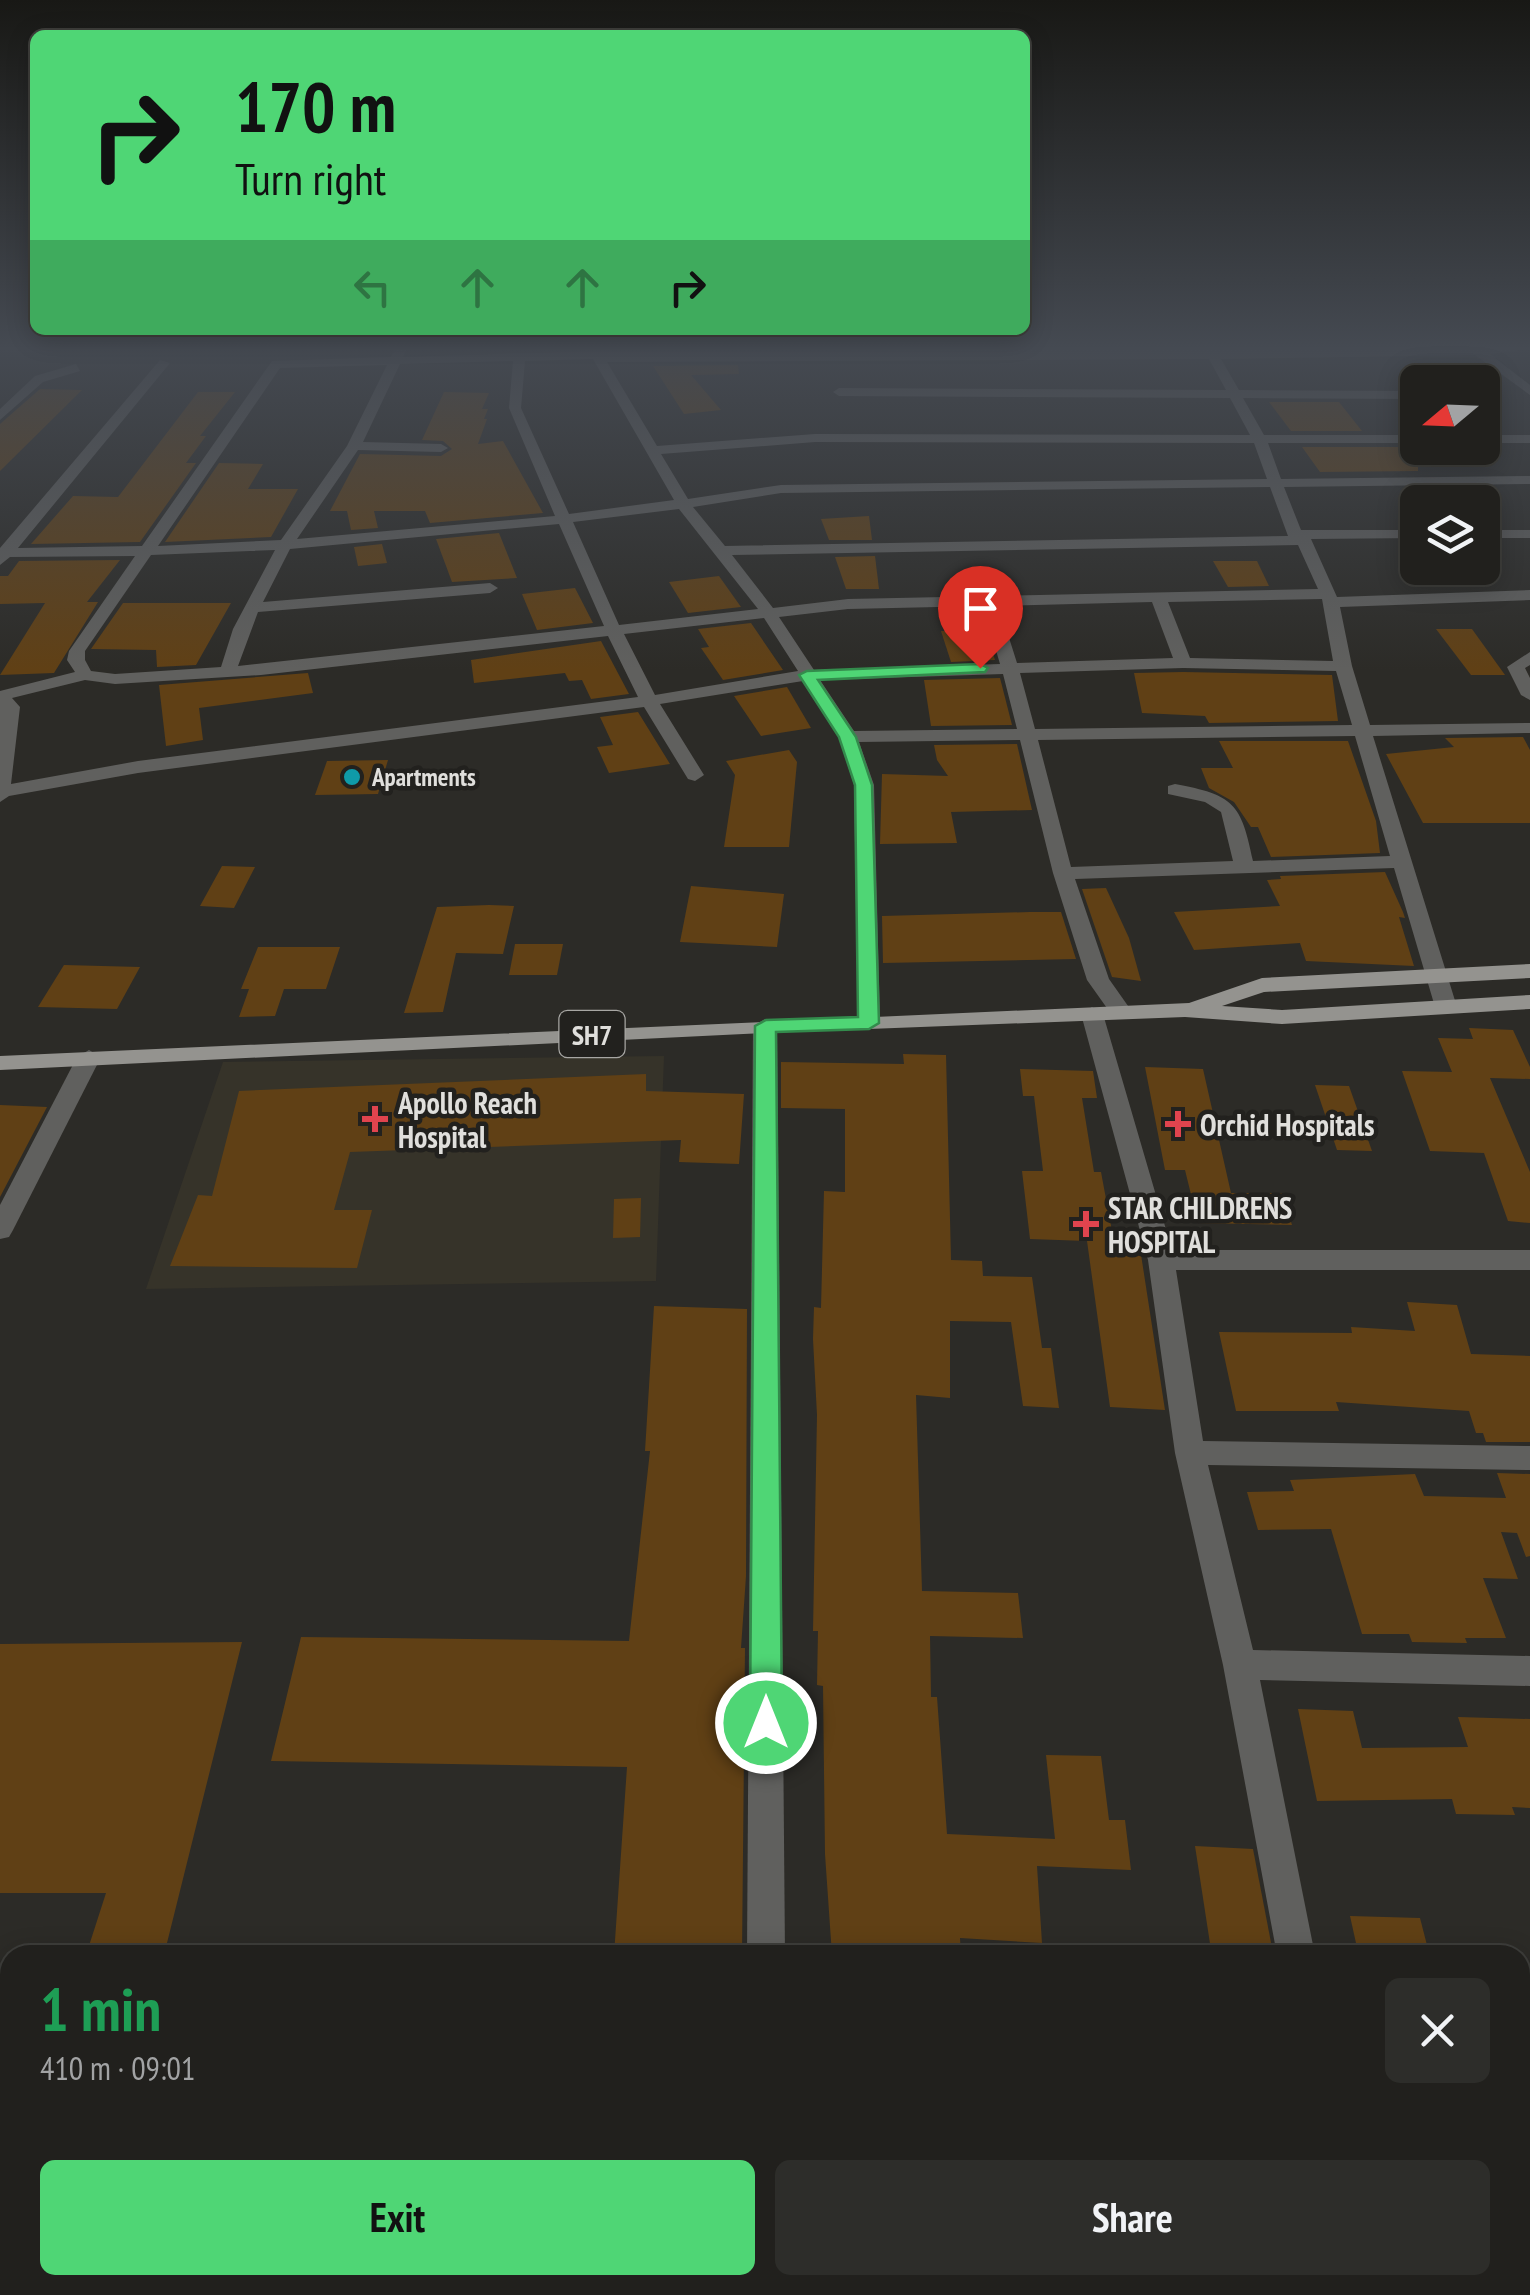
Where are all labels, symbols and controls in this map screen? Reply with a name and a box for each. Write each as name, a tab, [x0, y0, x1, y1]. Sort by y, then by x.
text: 170 m	[235, 61, 396, 151]
icon: right	[70, 70, 200, 200]
text: Turn right	[235, 149, 386, 207]
icon: left	[345, 260, 400, 315]
icon: ahead	[450, 260, 505, 315]
icon: ahead	[555, 260, 610, 315]
icon: right	[660, 260, 715, 315]
north arrow	[1400, 365, 1500, 465]
map controls	[1400, 365, 1500, 585]
button: layers	[1400, 485, 1500, 585]
pin	[938, 566, 1023, 669]
icon: arrive	[953, 581, 1008, 636]
place label: Apartments	[371, 761, 476, 793]
marker: Apartments	[341, 766, 363, 788]
road number: SH7	[560, 1011, 624, 1057]
place label: Apollo Reach Hospital	[397, 1083, 537, 1156]
place label: Orchid Hospitals	[1200, 1105, 1375, 1144]
marker: Apollo Reach Hospital	[362, 1106, 388, 1132]
marker: Orchid Hospitals	[1165, 1111, 1191, 1137]
place label: STAR CHILDRENS HOSPITAL	[1108, 1188, 1292, 1261]
marker: STAR CHILDRENS HOSPITAL	[1073, 1211, 1099, 1237]
position arrow	[714, 1671, 818, 1775]
text: 1 min	[40, 1970, 161, 2048]
button: close	[1385, 1978, 1490, 2083]
text: 410 m · 09:01	[40, 2047, 195, 2089]
button: Exit	[40, 2160, 755, 2275]
button: Share	[775, 2160, 1490, 2275]

